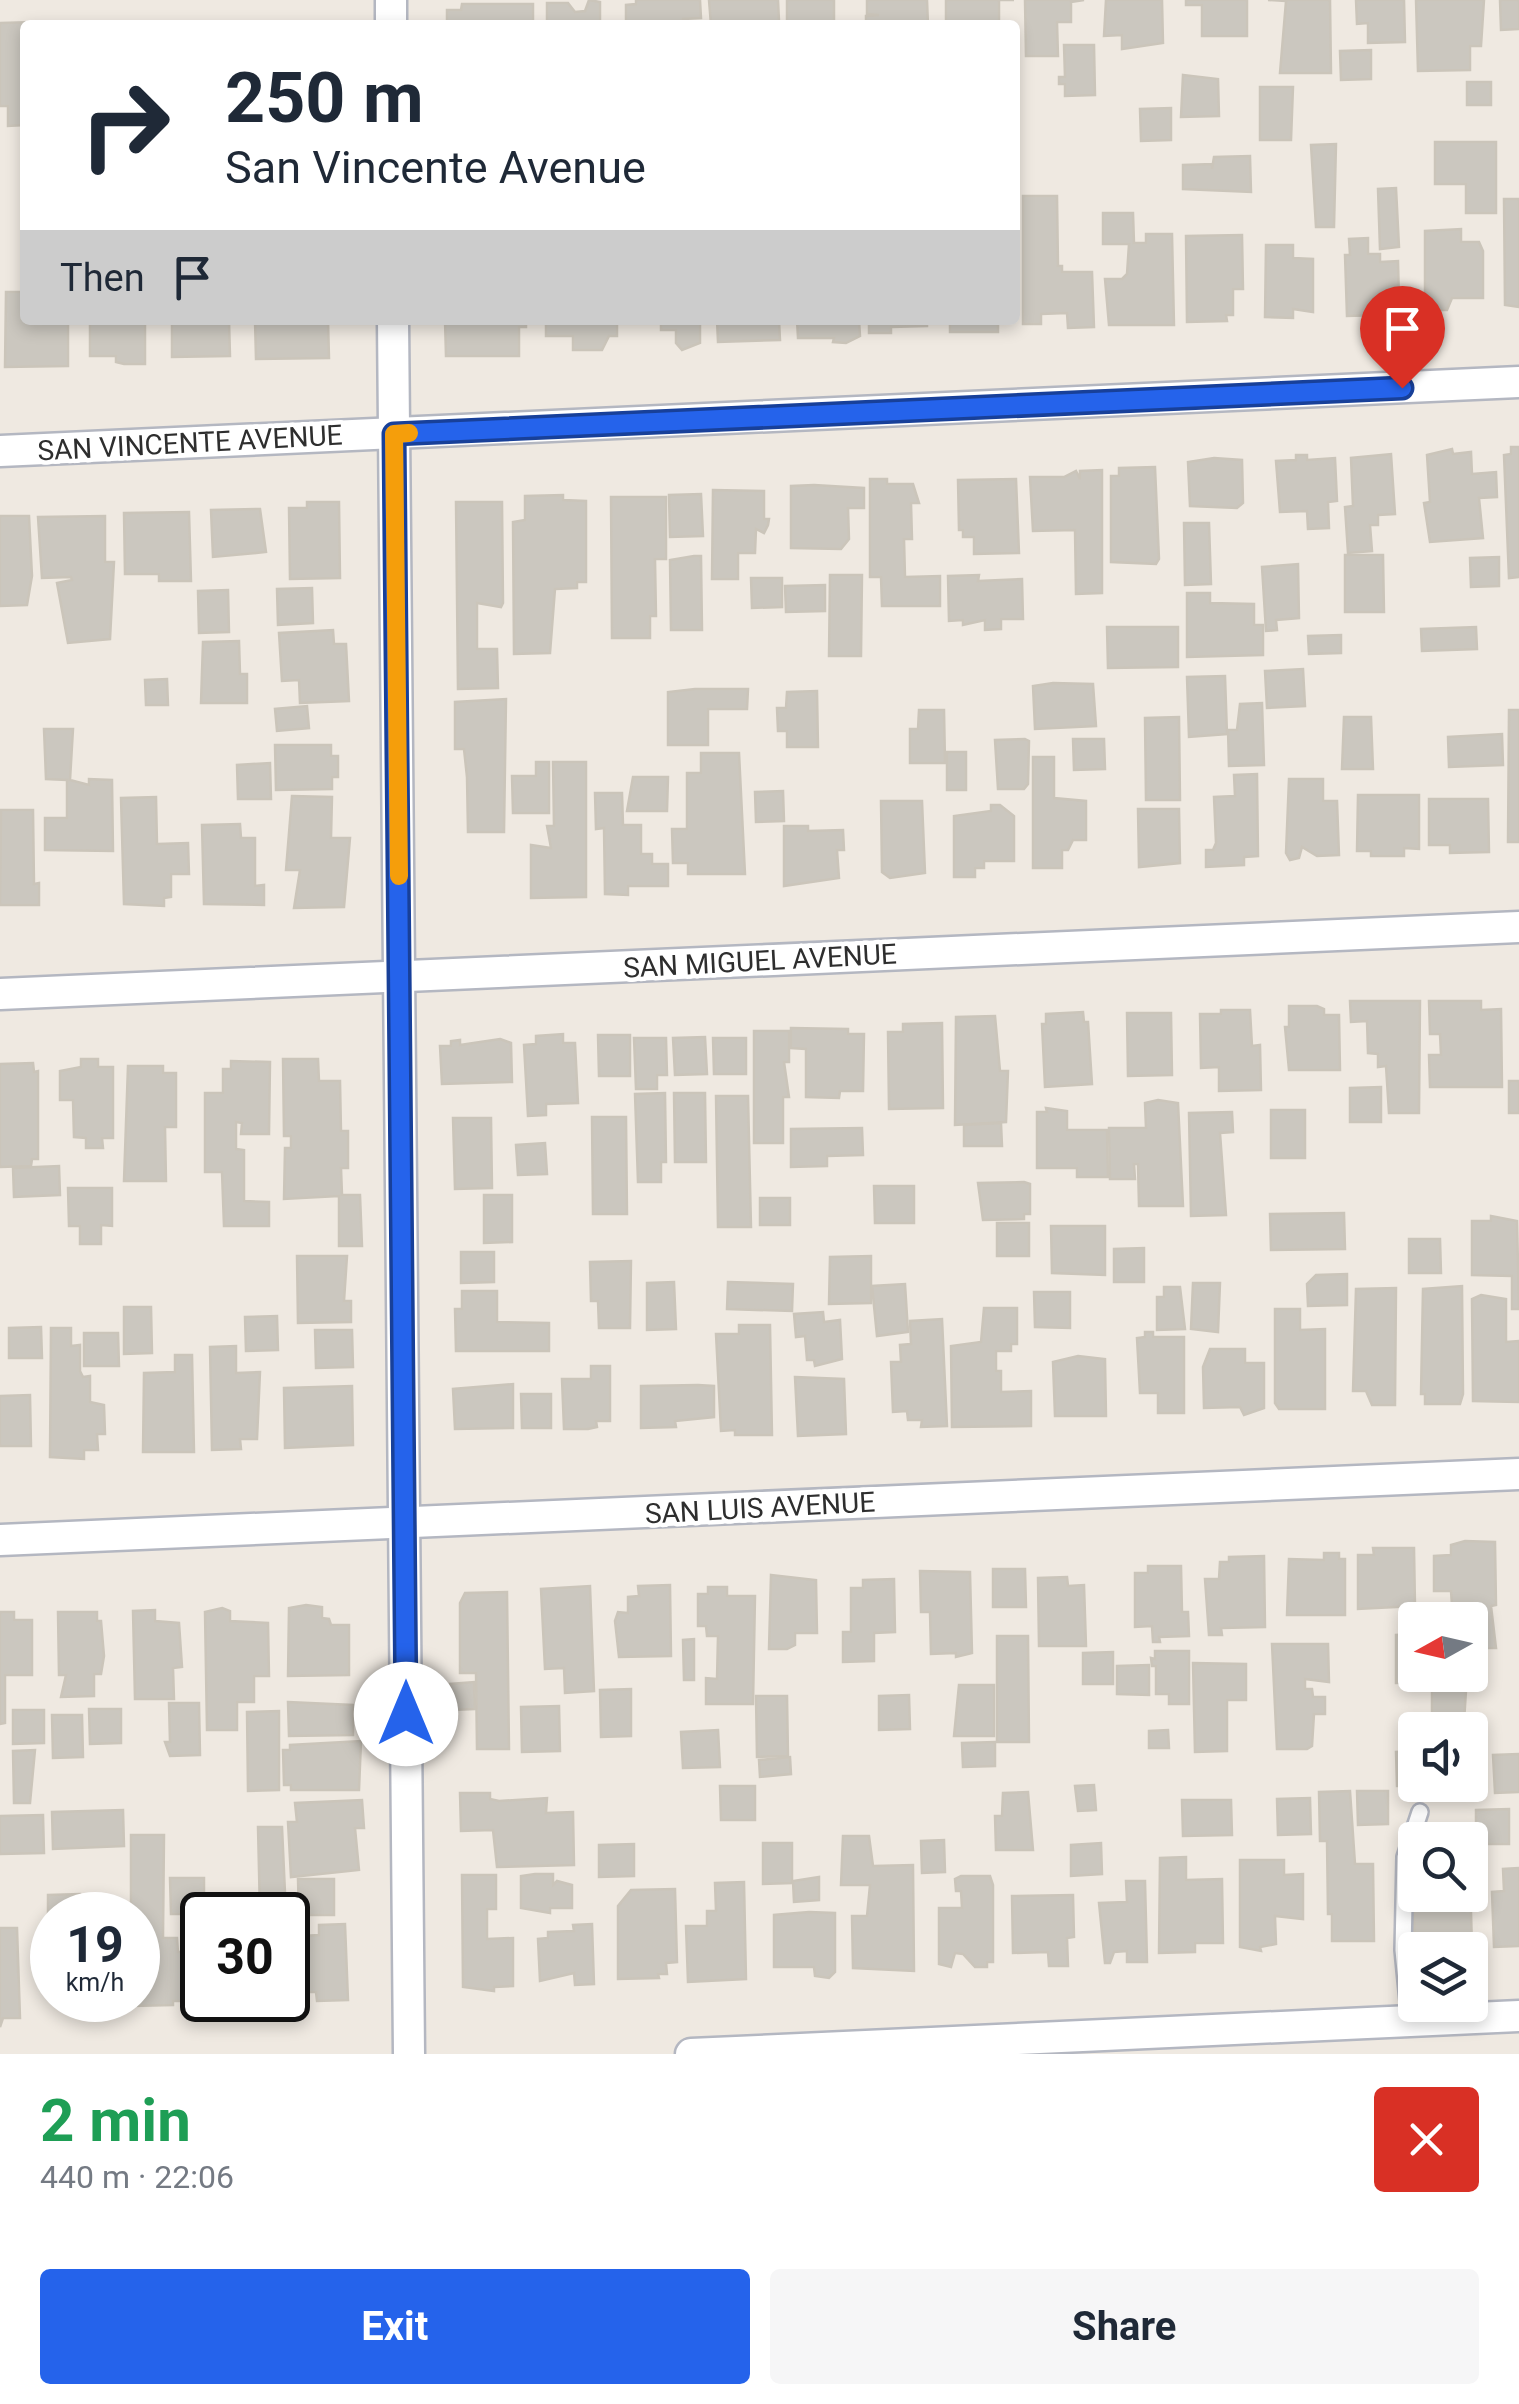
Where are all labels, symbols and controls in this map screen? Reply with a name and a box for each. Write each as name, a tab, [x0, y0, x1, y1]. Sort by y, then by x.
text: 250 m	[225, 57, 424, 139]
icon: right	[60, 60, 190, 190]
text: San Vincente Avenue	[225, 141, 646, 194]
icon: arrive	[165, 250, 220, 305]
text: Then	[60, 256, 145, 300]
pin	[1360, 286, 1445, 389]
icon: arrive	[1375, 301, 1430, 356]
street label: SAN VINCENTE AVENUE	[37, 419, 343, 467]
street label: SAN MIGUEL AVENUE	[622, 937, 898, 985]
street label: SAN LUIS AVENUE	[644, 1485, 876, 1531]
north arrow	[1398, 1602, 1488, 1692]
map controls	[1398, 1602, 1488, 2022]
position arrow	[354, 1662, 458, 1766]
button: sound	[1398, 1712, 1488, 1802]
button: search	[1398, 1822, 1488, 1912]
speed limit sign: 30	[180, 1892, 310, 2022]
text: 19	[66, 1916, 124, 1974]
button: layers	[1398, 1932, 1488, 2022]
text: km/h	[66, 1968, 124, 1997]
text: 2 min	[40, 2085, 191, 2156]
button: close	[1374, 2087, 1479, 2192]
text: 440 m · 22:06	[40, 2158, 234, 2196]
button: Exit	[40, 2269, 750, 2384]
button: Share	[770, 2269, 1479, 2384]

